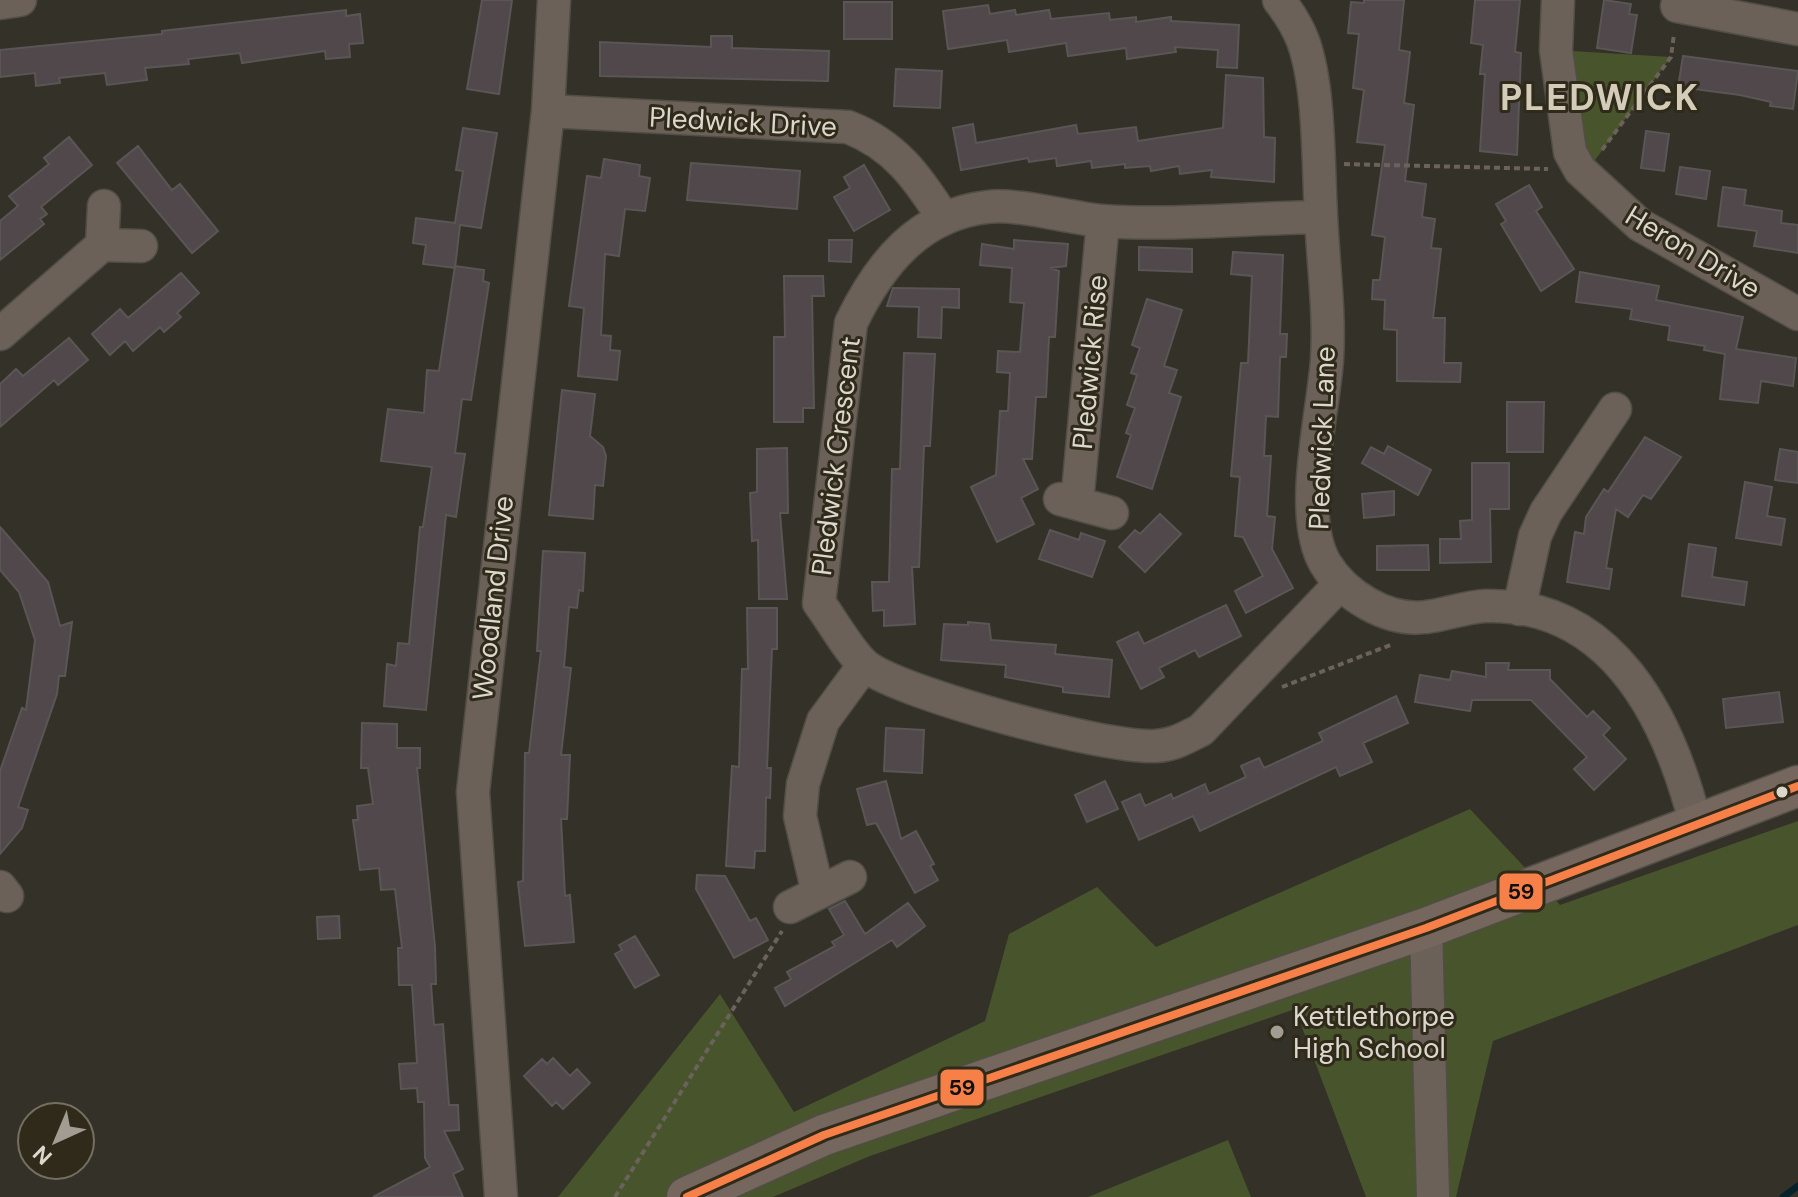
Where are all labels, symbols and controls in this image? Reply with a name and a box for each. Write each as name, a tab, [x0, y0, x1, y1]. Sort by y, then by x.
district label: PLEDWICK	[1500, 74, 1700, 121]
street label: Pledwick Drive	[648, 99, 838, 145]
street label: Heron Drive	[1619, 197, 1767, 307]
street label: Pledwick Rise	[1064, 273, 1116, 451]
street label: Pledwick Crescent	[803, 334, 869, 578]
street label: Pledwick Lane	[1300, 346, 1344, 530]
street label: Woodland Drive	[464, 494, 522, 702]
unlabelled marker	[1774, 784, 1790, 800]
line badge: 59	[1498, 872, 1544, 911]
text: 59	[1507, 877, 1535, 906]
place label: Kettlethorpe High School	[1293, 998, 1455, 1067]
marker: Kettlethorpe High School	[1268, 1023, 1286, 1041]
line badge: 59	[939, 1068, 985, 1107]
text: 59	[948, 1073, 976, 1102]
north arrow	[16, 1101, 96, 1181]
text: N	[27, 1139, 58, 1171]

